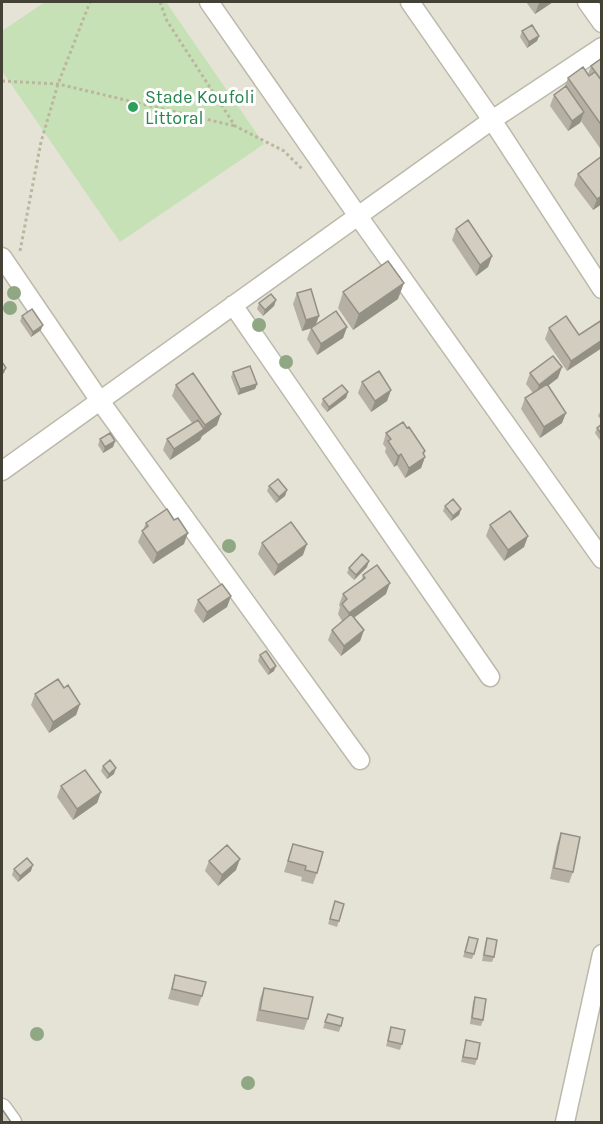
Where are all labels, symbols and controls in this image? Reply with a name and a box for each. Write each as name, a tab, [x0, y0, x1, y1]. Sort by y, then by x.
place label: Stade Koufoli Littoral	[145, 86, 255, 129]
marker: Stade Koufoli Littoral	[126, 100, 140, 114]

